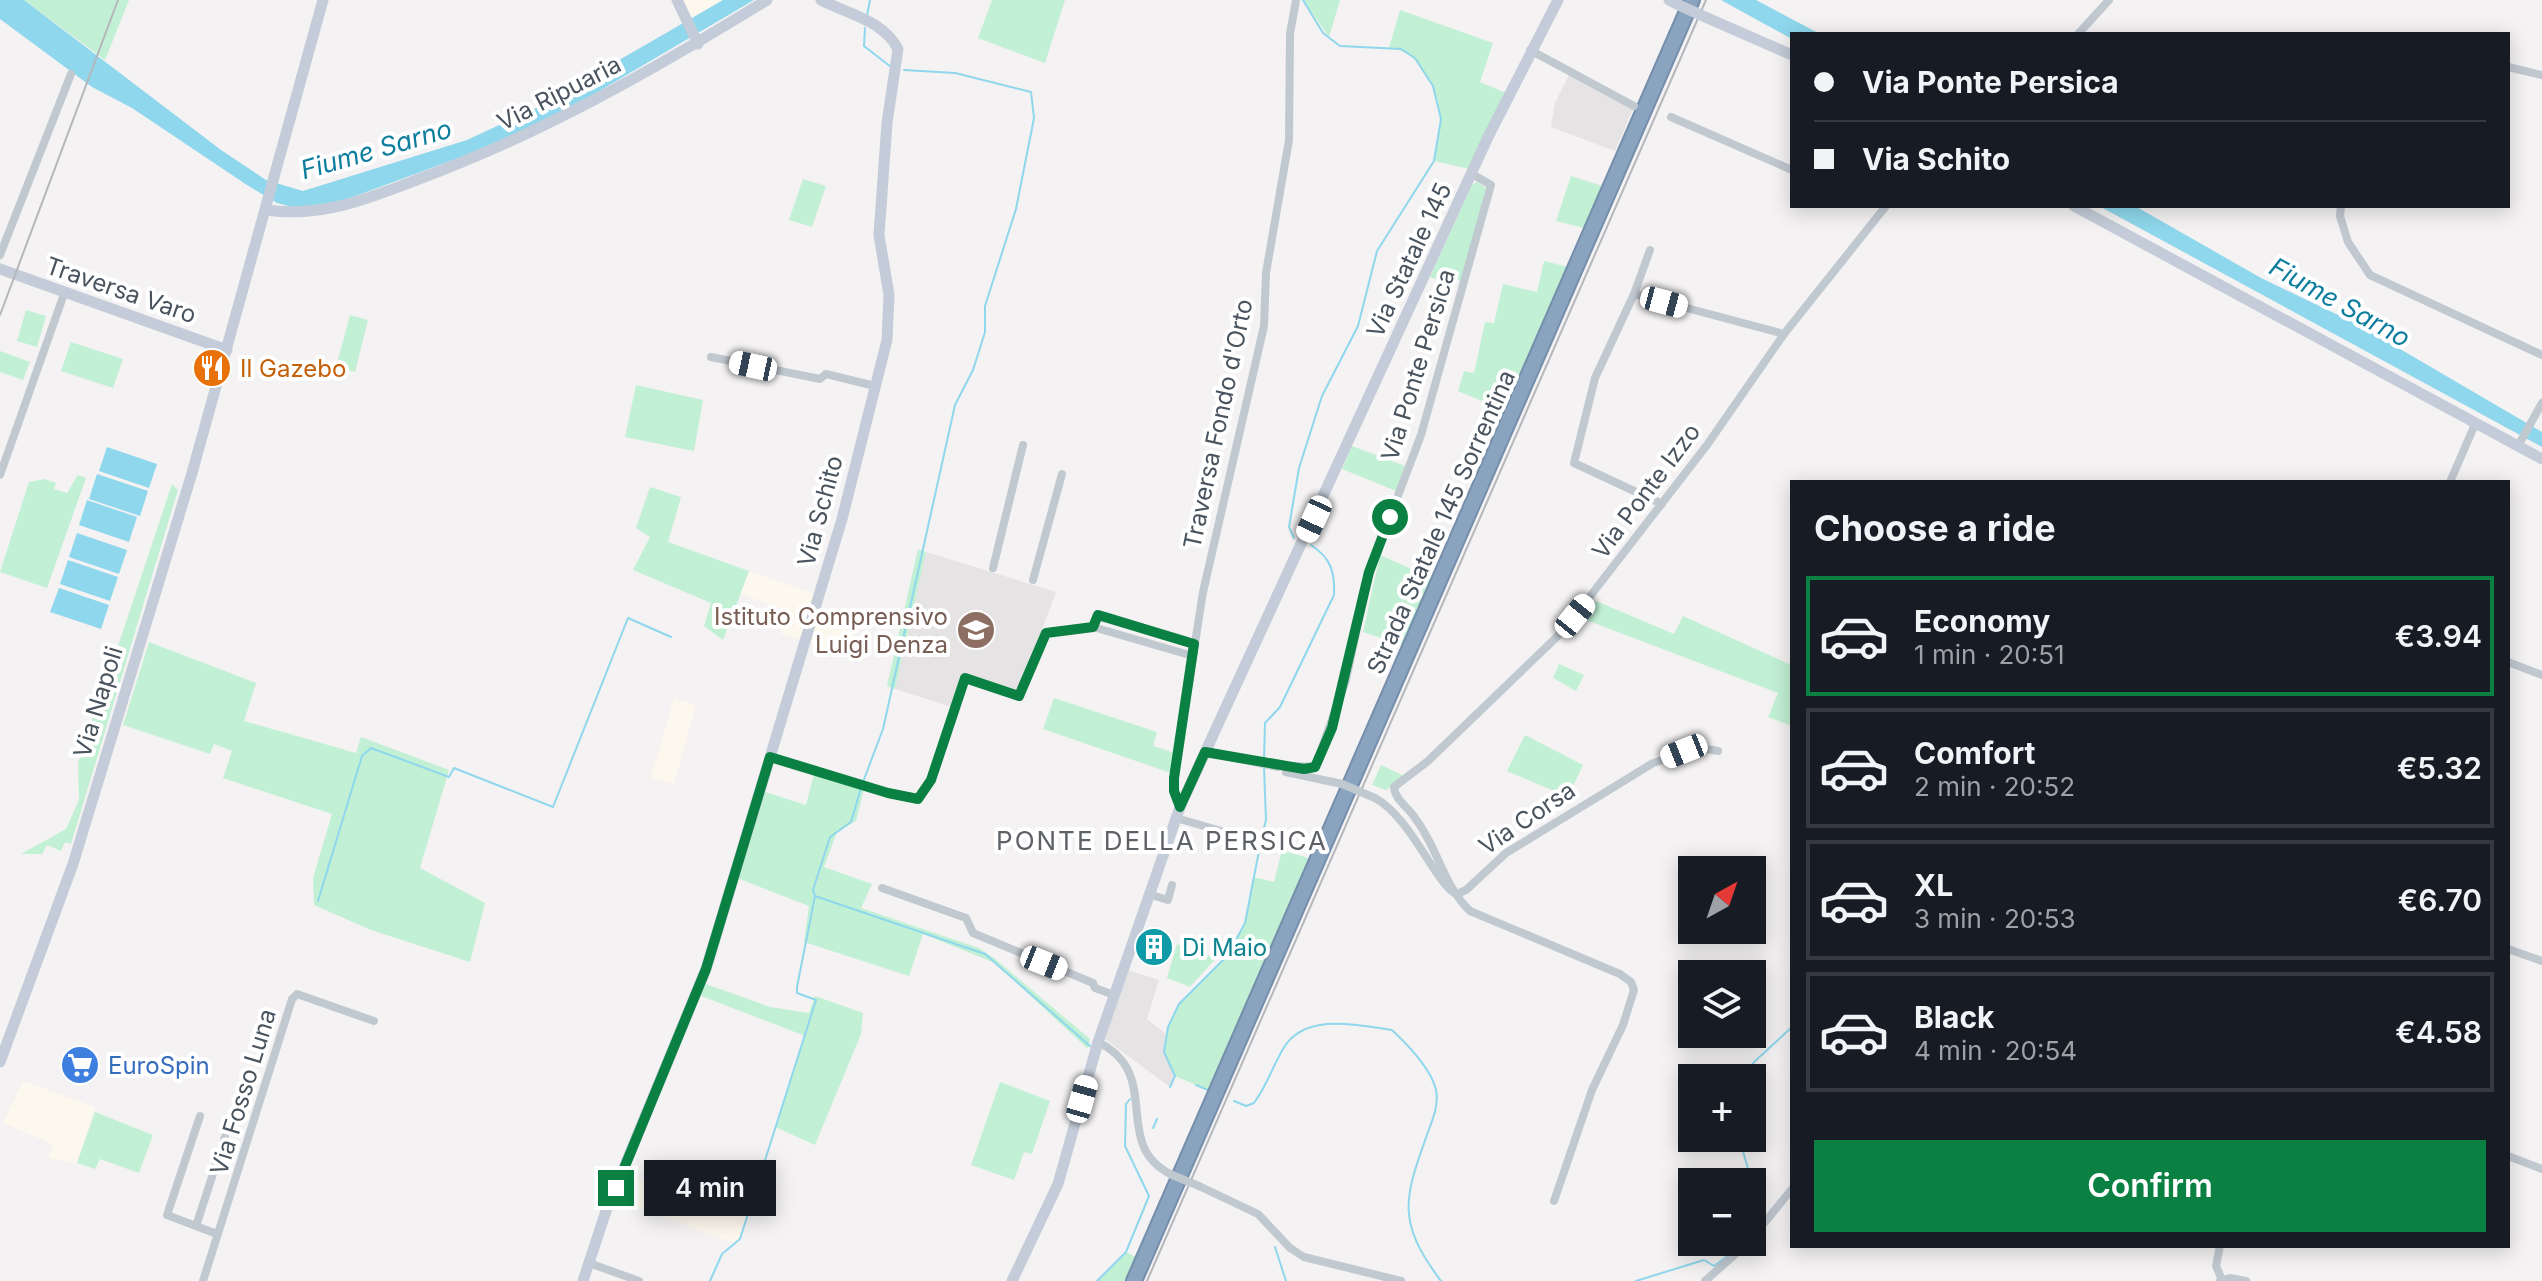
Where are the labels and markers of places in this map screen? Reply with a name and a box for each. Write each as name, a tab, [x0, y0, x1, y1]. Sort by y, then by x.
restaurant icon: Il Gazebo	[191, 347, 233, 389]
place label: Il Gazebo	[240, 354, 346, 383]
place label: Istituto Comprensivo Luigi Denza	[714, 602, 948, 659]
school or university icon: Istituto Comprensivo Luigi Denza	[955, 609, 997, 651]
building icon: Di Maio	[1133, 926, 1175, 968]
place label: Di Maio	[1182, 933, 1267, 962]
supermarket icon: EuroSpin	[59, 1044, 101, 1086]
place label: EuroSpin	[108, 1051, 210, 1080]

